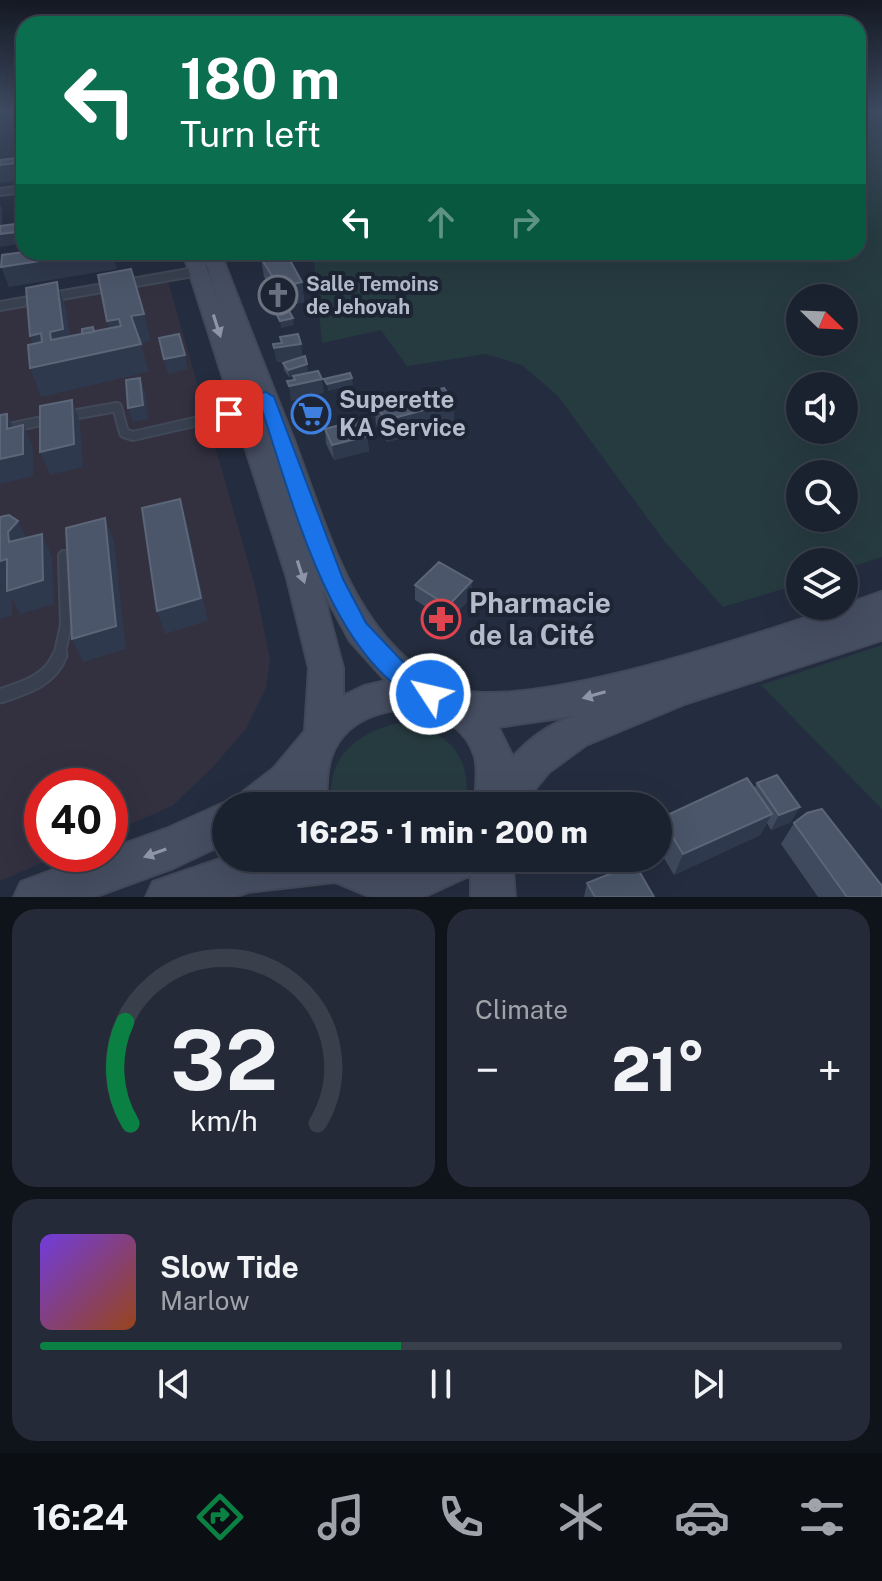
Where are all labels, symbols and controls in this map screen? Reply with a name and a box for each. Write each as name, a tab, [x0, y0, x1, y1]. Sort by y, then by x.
text: 180 m	[180, 46, 340, 112]
icon: left	[48, 48, 152, 152]
text: Turn left	[180, 113, 321, 155]
icon: left	[335, 200, 379, 244]
icon: ahead	[419, 200, 463, 244]
icon: right	[503, 200, 547, 244]
place label: Salle Temoins de Jehovah	[306, 272, 439, 319]
church icon: Salle Temoins de Jehovah	[257, 274, 299, 316]
north arrow	[786, 284, 858, 356]
map controls	[786, 284, 858, 620]
one-way arrow	[212, 314, 224, 338]
button: sound	[786, 372, 858, 444]
pin	[195, 380, 263, 448]
place label: Superette KA Service	[339, 385, 466, 441]
icon: arrive	[207, 392, 251, 436]
supermarket icon: Superette KA Service	[290, 393, 332, 435]
button: search	[786, 460, 858, 532]
button: layers	[786, 548, 858, 620]
one-way arrow	[295, 560, 307, 584]
place label: Pharmacie de la Cité	[469, 586, 611, 651]
pharmacy icon: Pharmacie de la Cité	[420, 598, 462, 640]
position arrow	[388, 652, 472, 736]
one-way arrow	[582, 690, 607, 702]
speed limit sign: 40	[24, 768, 128, 872]
text: 16:25 · 1 min · 200 m	[296, 814, 588, 850]
one-way arrow	[143, 848, 167, 860]
text: Climate	[475, 994, 568, 1025]
text: 32	[169, 1011, 278, 1109]
text: 21°	[611, 1034, 706, 1105]
text: −	[475, 1044, 499, 1096]
text: +	[818, 1044, 842, 1096]
text: km/h	[190, 1104, 257, 1137]
text: Slow Tide	[160, 1249, 299, 1285]
text: Marlow	[160, 1285, 250, 1316]
icon: previous	[152, 1362, 196, 1406]
icon: pause	[419, 1362, 463, 1406]
icon: next	[686, 1362, 730, 1406]
icon: directions	[192, 1489, 248, 1545]
icon: music	[313, 1489, 369, 1545]
icon: phone	[433, 1489, 489, 1545]
icon: climate	[553, 1489, 609, 1545]
icon: car	[674, 1489, 730, 1545]
icon: filters	[794, 1489, 850, 1545]
text: 16:24	[32, 1496, 128, 1538]

